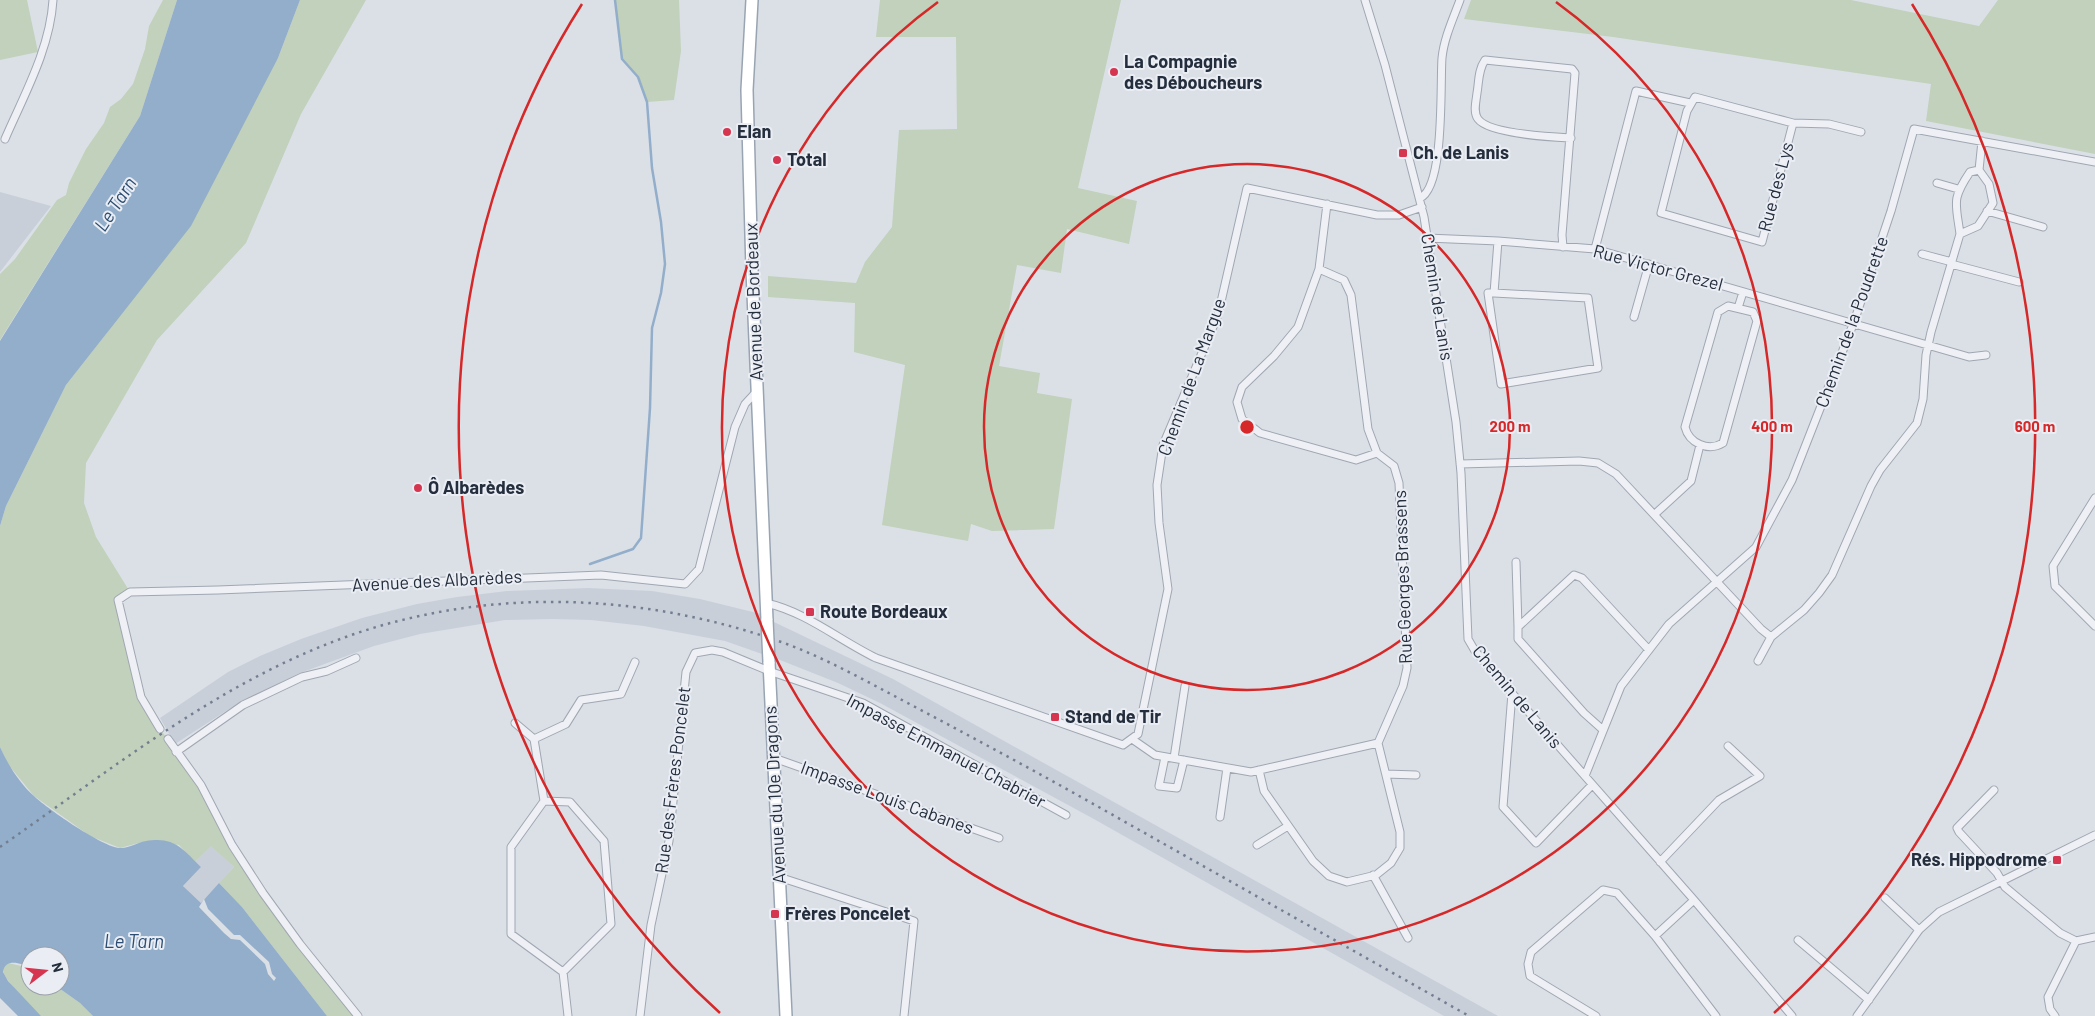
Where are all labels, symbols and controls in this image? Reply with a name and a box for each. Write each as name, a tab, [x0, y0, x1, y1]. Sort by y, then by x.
place label: La Compagnie des Déboucheurs	[1124, 50, 1262, 93]
marker: La Compagnie des Déboucheurs	[1108, 66, 1120, 78]
place label: Elan	[737, 120, 771, 142]
marker: Elan	[721, 126, 733, 138]
street label: Rue des Lys	[1753, 140, 1798, 234]
place label: Ch. de Lanis	[1413, 141, 1509, 163]
marker: Ch. de Lanis	[1397, 147, 1409, 159]
place label: Total	[787, 148, 827, 170]
marker: Total	[771, 154, 783, 166]
water label: Le Tarn	[89, 172, 141, 235]
street label: Avenue de Bordeaux	[739, 222, 767, 381]
street label: Chemin de Lanis	[1417, 232, 1459, 362]
street label: Chemin de la Poudrette	[1810, 233, 1892, 410]
street label: Rue Victor Grezel	[1591, 239, 1726, 295]
street label: Chemin de La Margue	[1152, 295, 1230, 459]
text: 200 m	[1489, 417, 1531, 435]
text: 400 m	[1751, 417, 1793, 435]
text: 600 m	[2015, 417, 2055, 435]
centre of rings	[1238, 418, 1256, 436]
place label: Ô Albarèdes	[428, 476, 524, 498]
marker: Ô Albarèdes	[412, 482, 424, 494]
street label: Rue Georges Brassens	[1388, 490, 1416, 664]
street label: Avenue des Albarèdes	[351, 565, 523, 595]
place label: Route Bordeaux	[820, 600, 948, 622]
marker: Route Bordeaux	[804, 606, 816, 618]
street label: Chemin de Lanis	[1468, 640, 1567, 753]
street label: Rue des Frères Poncelet	[650, 685, 694, 875]
street label: Impasse Emmanuel Chabrier	[843, 688, 1050, 812]
place label: Stand de Tir	[1065, 705, 1161, 727]
street label: Avenue du 10e Dragons	[758, 706, 790, 885]
marker: Stand de Tir	[1049, 711, 1061, 723]
street label: Impasse Louis Cabanes	[798, 756, 977, 839]
place label: Rés. Hippodrome	[1911, 848, 2047, 870]
marker: Rés. Hippodrome	[2051, 854, 2063, 866]
place label: Frères Poncelet	[785, 902, 910, 924]
marker: Frères Poncelet	[769, 908, 781, 920]
water label: Le Tarn	[104, 929, 164, 952]
north arrow	[20, 946, 70, 996]
text: N	[49, 960, 67, 974]

